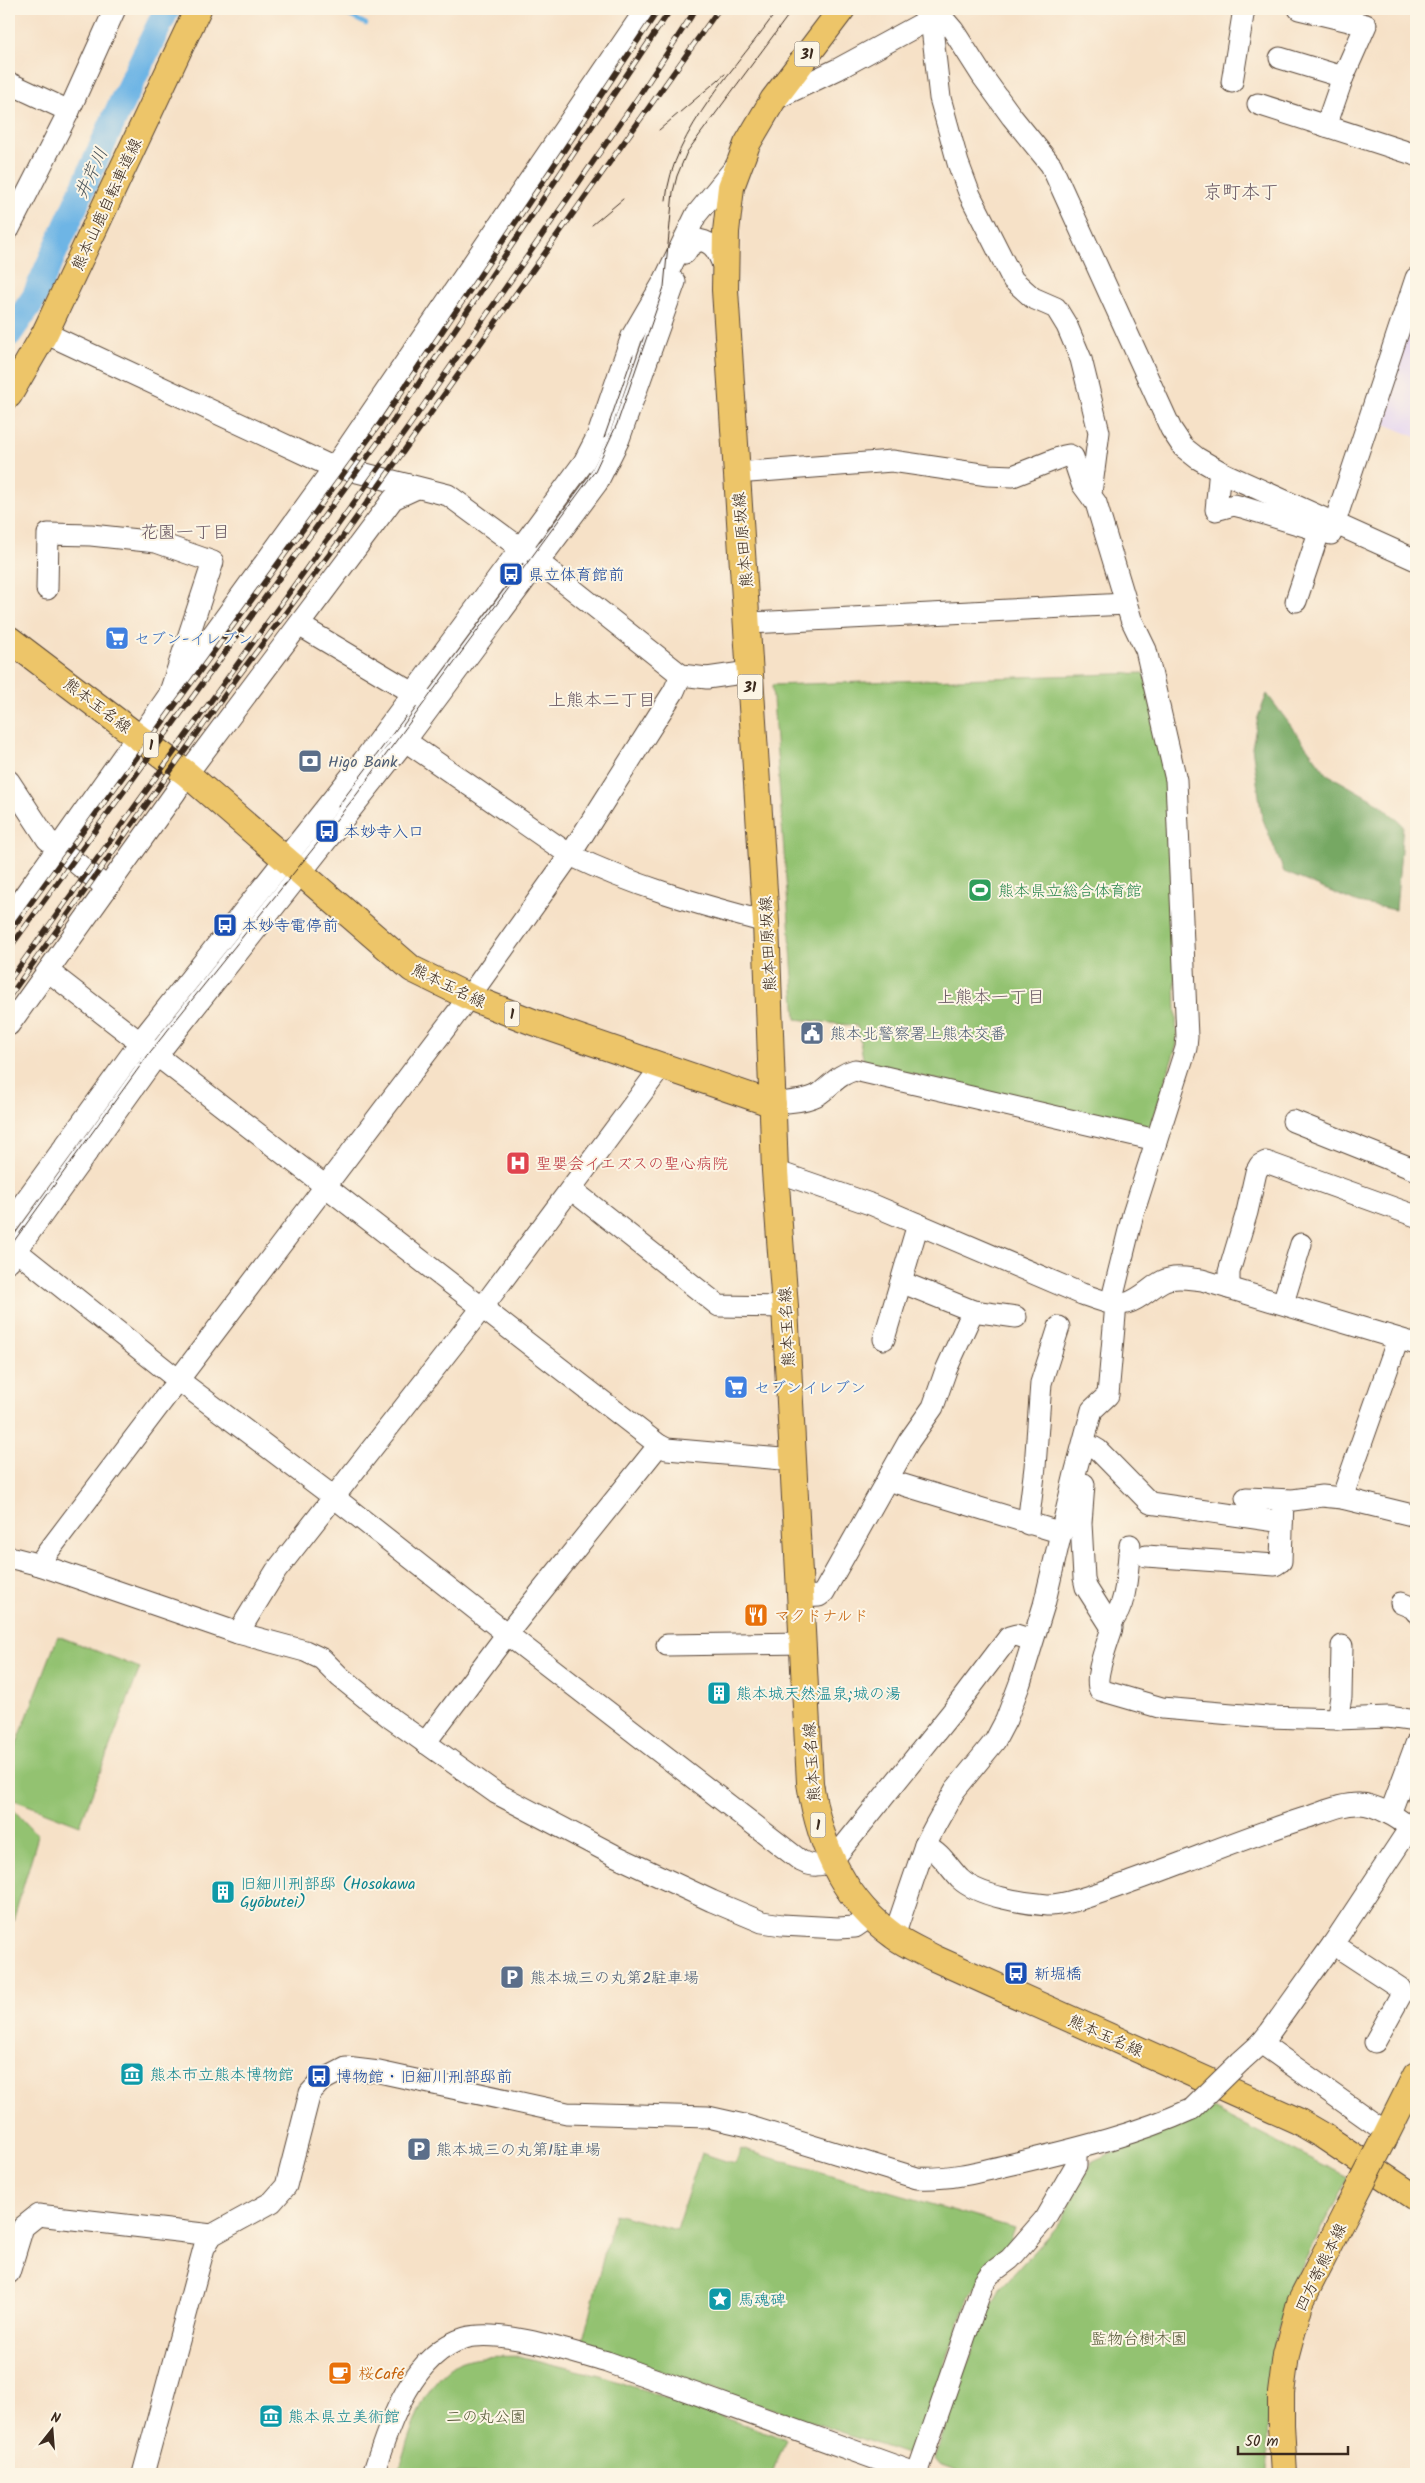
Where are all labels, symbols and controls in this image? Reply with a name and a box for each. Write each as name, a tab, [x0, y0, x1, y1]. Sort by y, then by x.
road number: 31	[794, 42, 820, 66]
street label: 熊本山鹿自転車道線	[66, 134, 149, 275]
water label: 井芹川	[68, 143, 117, 204]
district label: 京町本丁	[1203, 178, 1279, 208]
street label: 熊本田原坂線	[727, 491, 760, 589]
district label: 花園一丁目	[140, 519, 230, 548]
bus stop icon: 県立体育館前	[498, 561, 524, 587]
place label: 県立体育館前	[528, 563, 624, 588]
supermarket icon: セブン-イレブン	[104, 625, 130, 651]
place label: セブン-イレブン	[134, 627, 253, 652]
street label: 熊本玉名線	[58, 672, 137, 740]
road number: 31	[738, 674, 762, 700]
district label: 上熊本二丁目	[548, 687, 656, 716]
road number: 1	[144, 732, 158, 758]
bank icon: Higo Bank	[297, 748, 323, 774]
place label: Higo Bank	[328, 750, 398, 775]
bus stop icon: 本妙寺入口	[314, 818, 340, 844]
place label: 本妙寺入口	[344, 820, 424, 845]
sports icon: 熊本県立総合体育館	[967, 877, 993, 903]
place label: 熊本県立総合体育館	[998, 879, 1142, 904]
street label: 熊本田原坂線	[754, 895, 783, 993]
bus stop icon: 本妙寺電停前	[212, 912, 238, 938]
place label: 本妙寺電停前	[242, 914, 338, 939]
street label: 熊本玉名線	[407, 958, 490, 1015]
district label: 上熊本一丁目	[937, 984, 1045, 1013]
road number: 1	[504, 1002, 520, 1026]
public building icon: 熊本北警察署上熊本交番	[799, 1020, 825, 1046]
place label: 熊本北警察署上熊本交番	[830, 1022, 1006, 1047]
hospital icon: 聖嬰会イエズスの聖心病院	[505, 1150, 531, 1176]
place label: 聖嬰会イエズスの聖心病院	[536, 1152, 728, 1177]
street label: 熊本玉名線	[773, 1286, 802, 1368]
supermarket icon: セブンイレブン	[723, 1374, 749, 1400]
place label: セブンイレブン	[754, 1376, 866, 1401]
restaurant icon: マクドナルド	[743, 1602, 769, 1628]
place label: マクドナルド	[774, 1604, 869, 1629]
building icon: 熊本城天然温泉;城の湯	[706, 1680, 732, 1706]
place label: 熊本城天然温泉;城の湯	[736, 1682, 901, 1707]
street label: 熊本玉名線	[797, 1721, 828, 1803]
road number: 1	[810, 1812, 826, 1838]
place label: 旧細川刑部邸 (Hosokawa Gyōbutei)	[240, 1872, 416, 1915]
building icon: 旧細川刑部邸 (Hosokawa Gyōbutei)	[210, 1879, 236, 1905]
bus stop icon: 新堀橋	[1003, 1960, 1029, 1986]
place label: 新堀橋	[1034, 1962, 1082, 1987]
parking icon: 熊本城三の丸第2駐車場	[499, 1964, 525, 1990]
place label: 熊本城三の丸第2駐車場	[530, 1966, 699, 1991]
street label: 熊本玉名線	[1064, 2009, 1147, 2064]
museum icon: 熊本市立熊本博物館	[119, 2061, 145, 2087]
place label: 熊本市立熊本博物館	[150, 2063, 294, 2088]
bus stop icon: 博物館・旧細川刑部邸前	[306, 2063, 332, 2089]
place label: 博物館・旧細川刑部邸前	[336, 2065, 512, 2090]
parking icon: 熊本城三の丸第1駐車場	[406, 2136, 432, 2162]
place label: 熊本城三の丸第1駐車場	[436, 2138, 601, 2163]
street label: 四方寄熊本線	[1289, 2219, 1354, 2316]
place icon: 馬魂碑	[707, 2286, 733, 2312]
place label: 馬魂碑	[738, 2288, 786, 2313]
park label: 監物台樹木園	[1091, 2327, 1187, 2352]
cafe icon: 桜Café	[327, 2360, 353, 2386]
place label: 桜Café	[358, 2362, 405, 2387]
museum icon: 熊本県立美術館	[258, 2403, 284, 2429]
place label: 熊本県立美術館	[288, 2405, 400, 2430]
park label: 二の丸公園	[446, 2405, 526, 2430]
north arrow	[28, 2406, 78, 2456]
text: N	[48, 2407, 63, 2430]
scale bar	[1238, 2423, 1348, 2455]
text: 50 m	[1245, 2430, 1279, 2454]

